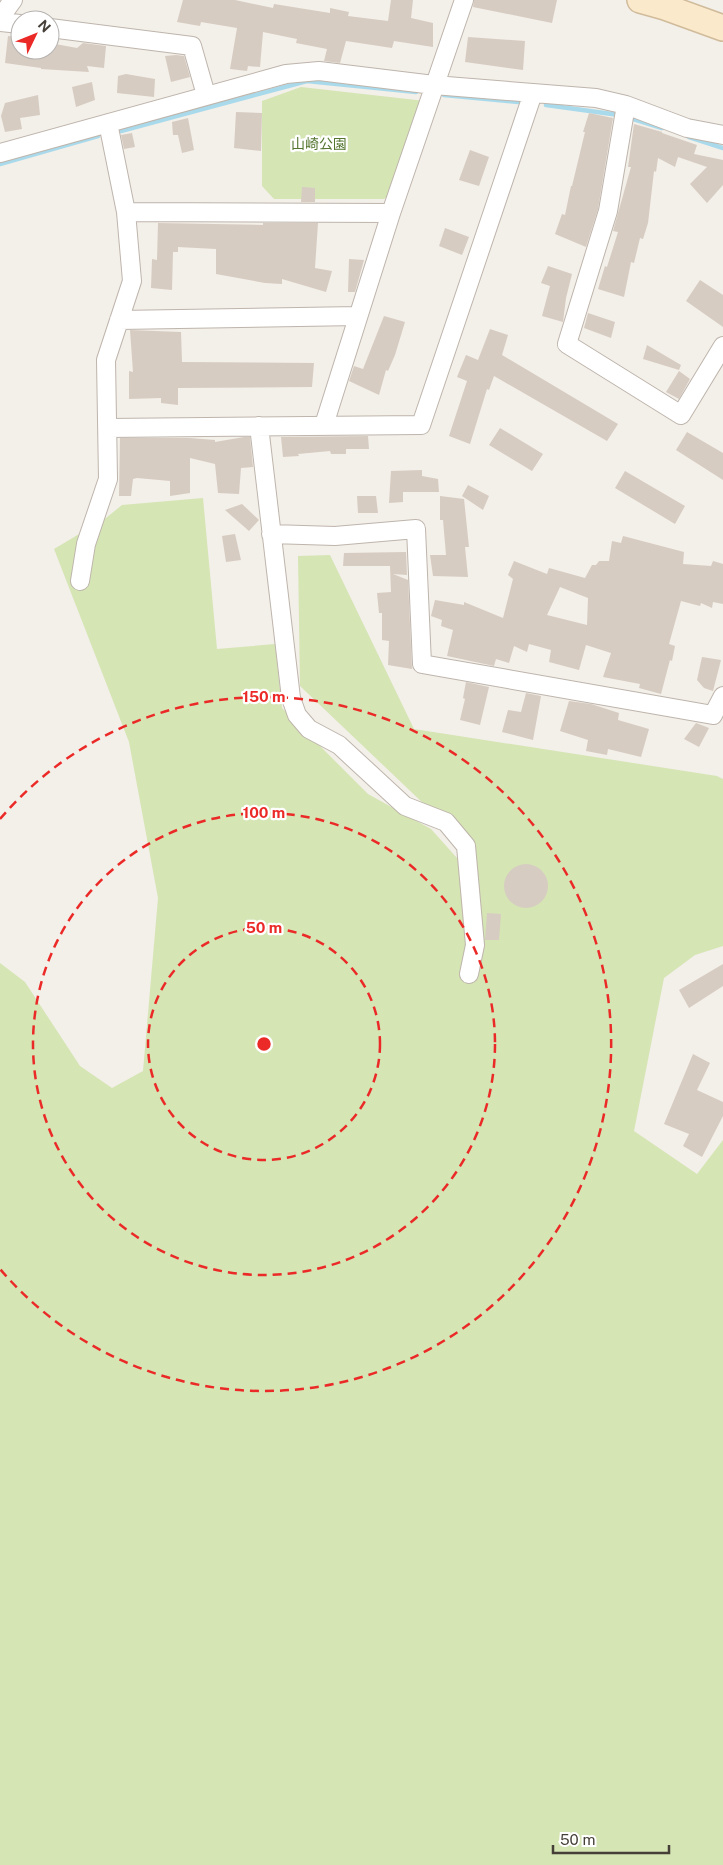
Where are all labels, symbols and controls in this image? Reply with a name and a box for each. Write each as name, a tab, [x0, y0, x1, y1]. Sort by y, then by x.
north arrow	[10, 10, 60, 60]
text: N	[35, 17, 54, 36]
park label: 山崎公園	[291, 136, 347, 152]
text: 150 m	[242, 688, 286, 705]
text: 100 m	[243, 804, 285, 821]
text: 50 m	[246, 919, 282, 936]
centre of rings	[255, 1035, 273, 1053]
scale bar	[553, 1822, 669, 1854]
text: 50 m	[560, 1831, 595, 1848]

